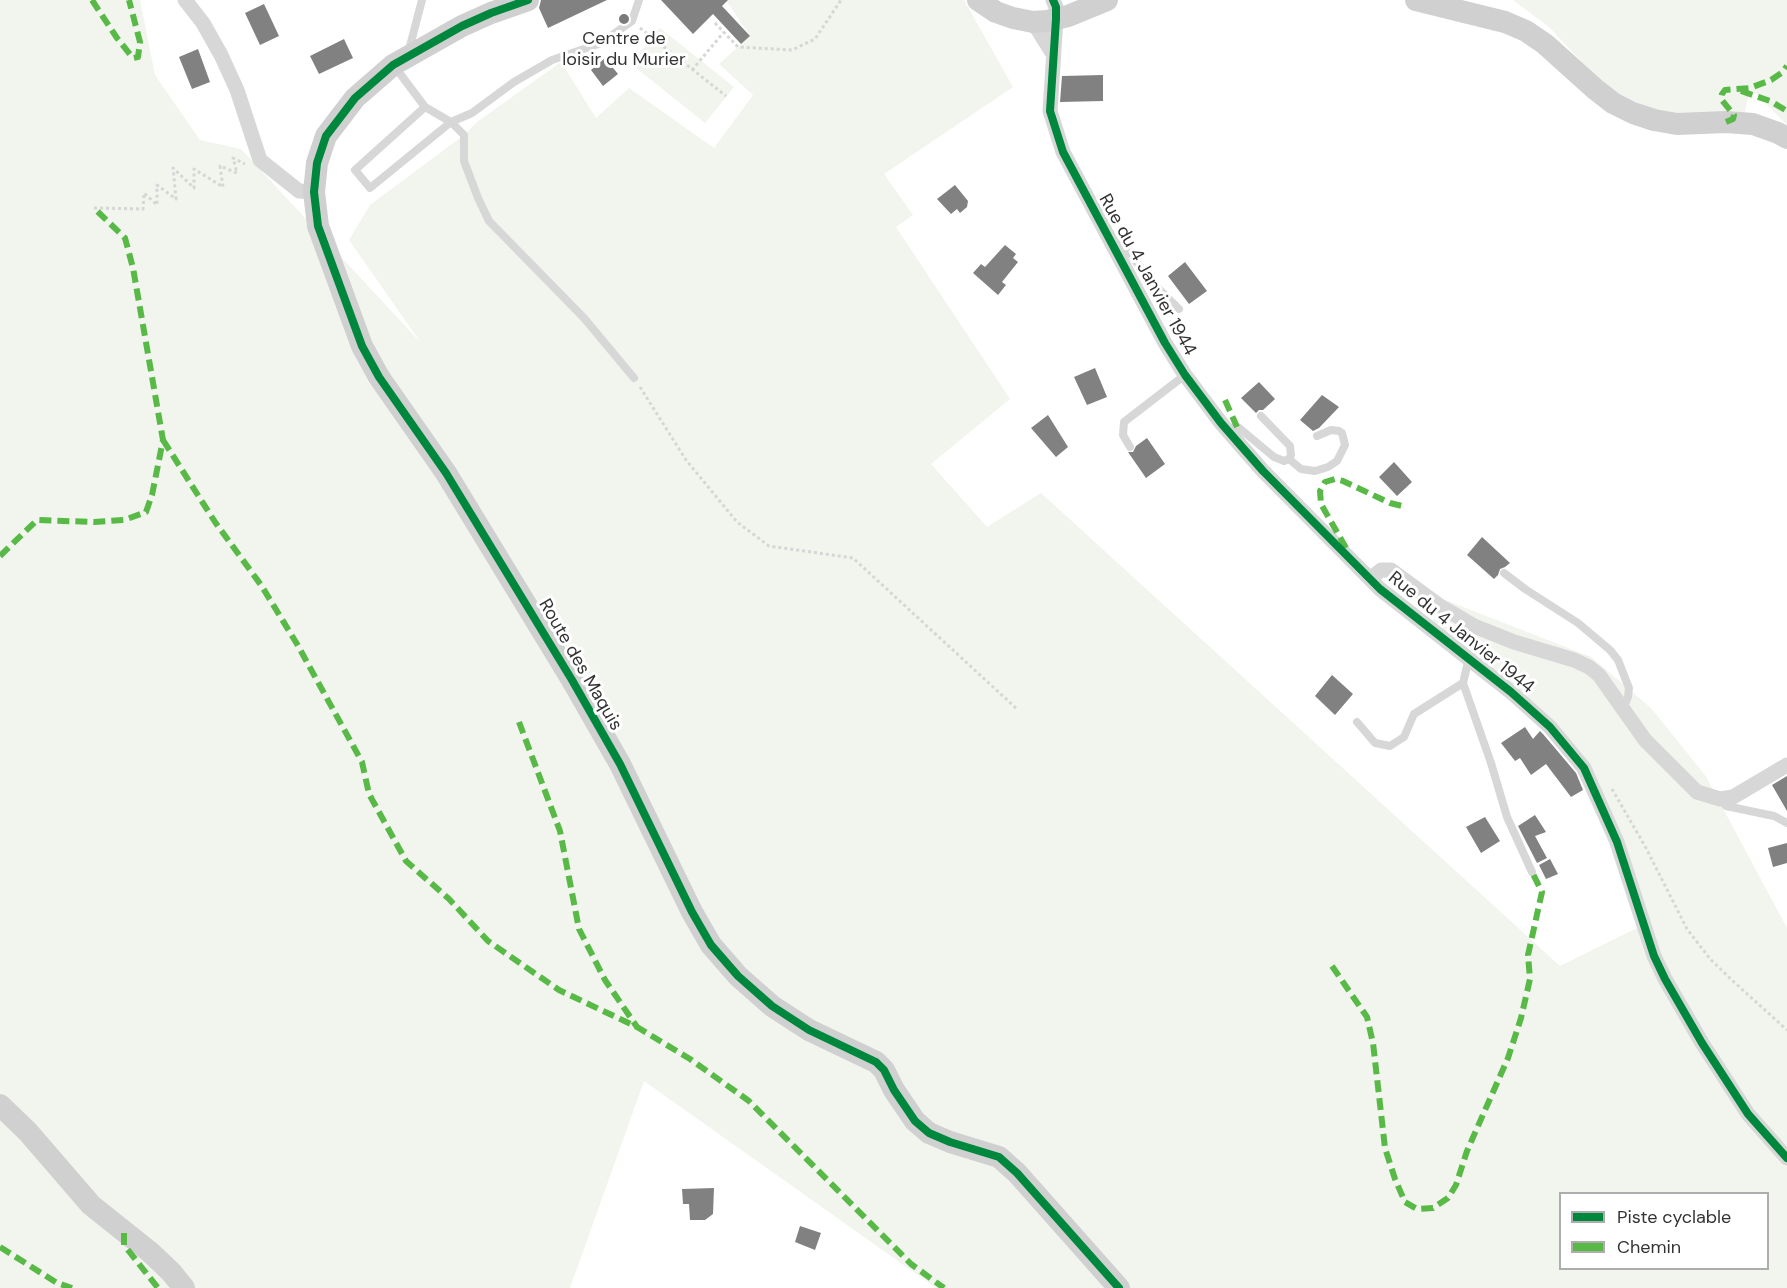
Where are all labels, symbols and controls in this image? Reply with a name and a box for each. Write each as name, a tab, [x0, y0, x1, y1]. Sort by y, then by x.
marker: Centre de loisir du Murier	[617, 12, 631, 26]
place label: Centre de loisir du Murier	[562, 28, 686, 70]
street label: Rue du 4 Janvier 1944	[1094, 190, 1200, 360]
street label: Rue du 4 Janvier 1944	[1384, 568, 1538, 698]
street label: Route des Maquis	[534, 595, 626, 735]
legend	[1559, 1192, 1769, 1270]
text: Piste cyclable	[1617, 1205, 1731, 1229]
text: Chemin	[1617, 1235, 1681, 1259]

